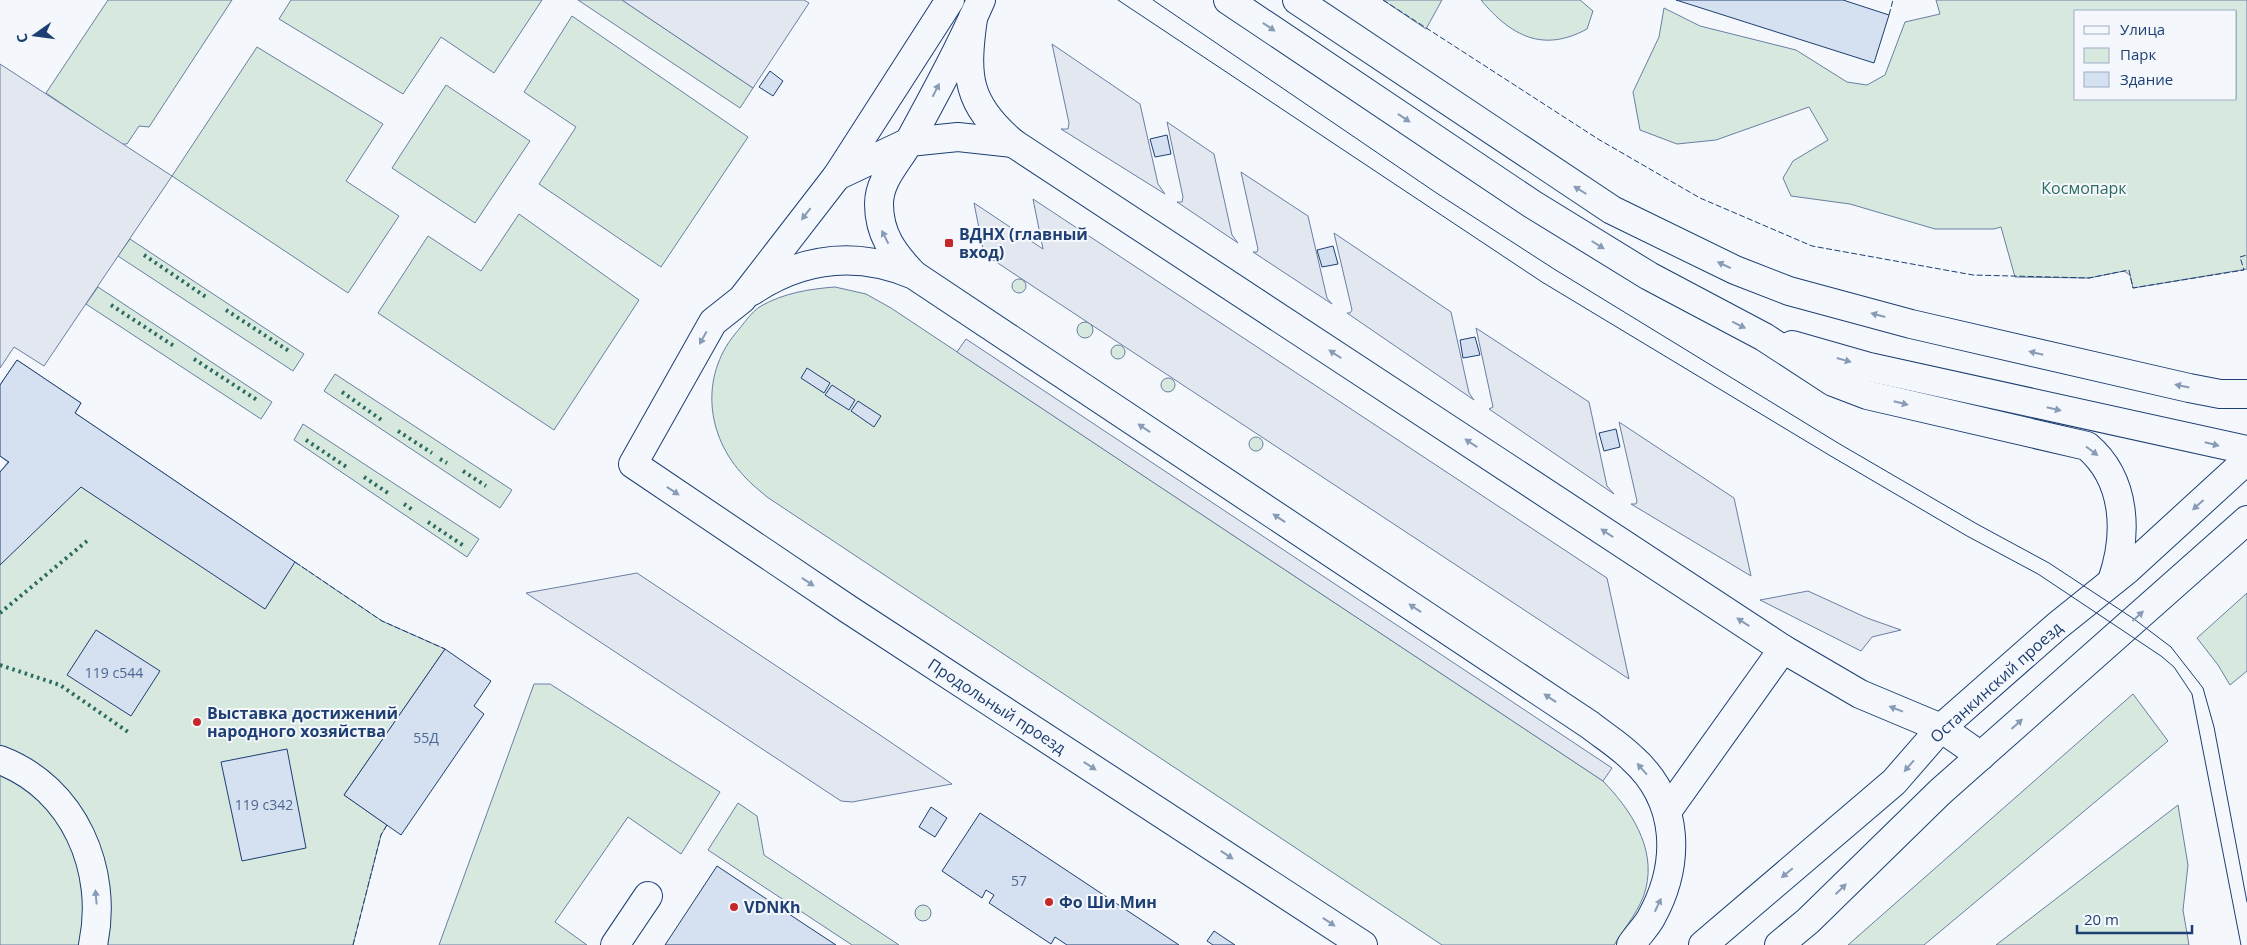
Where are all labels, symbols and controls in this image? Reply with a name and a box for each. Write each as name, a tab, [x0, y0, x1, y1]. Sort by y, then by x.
north arrow	[10, 10, 60, 60]
legend	[2074, 10, 2237, 100]
text: Улица	[2120, 19, 2165, 39]
one-way arrow	[1262, 22, 1275, 32]
text: С	[12, 32, 32, 45]
text: Парк	[2120, 44, 2156, 64]
text: Здание	[2120, 69, 2173, 89]
one-way arrow	[932, 82, 940, 97]
one-way arrow	[1397, 113, 1410, 122]
park label: Космопарк	[2041, 177, 2127, 199]
one-way arrow	[1573, 185, 1587, 195]
one-way arrow	[801, 207, 812, 220]
place label: ВДНХ (главный вход)	[959, 223, 1088, 263]
one-way arrow	[881, 229, 889, 244]
marker: ВДНХ (главный вход)	[943, 237, 955, 249]
one-way arrow	[1592, 240, 1605, 249]
one-way arrow	[1717, 261, 1731, 269]
one-way arrow	[1871, 311, 1886, 319]
one-way arrow	[1732, 321, 1747, 329]
one-way arrow	[699, 332, 708, 345]
one-way arrow	[1328, 349, 1342, 359]
one-way arrow	[2029, 349, 2044, 357]
one-way arrow	[1837, 357, 1852, 365]
one-way arrow	[2174, 382, 2189, 390]
one-way arrow	[1893, 399, 1908, 407]
one-way arrow	[2046, 405, 2061, 413]
one-way arrow	[1137, 423, 1151, 433]
one-way arrow	[1464, 439, 1478, 448]
one-way arrow	[2205, 440, 2220, 448]
one-way arrow	[2085, 446, 2099, 456]
one-way arrow	[666, 486, 680, 496]
one-way arrow	[2192, 499, 2204, 511]
one-way arrow	[1273, 513, 1286, 523]
one-way arrow	[1600, 528, 1613, 537]
one-way arrow	[801, 577, 815, 587]
one-way arrow	[1408, 603, 1421, 613]
one-way arrow	[2132, 610, 2145, 621]
one-way arrow	[1736, 617, 1749, 627]
street label: Останкинский проезд	[1925, 617, 2067, 747]
street label: Продольный проезд	[924, 653, 1070, 759]
house number: 119 с544	[85, 663, 143, 682]
one-way arrow	[1543, 693, 1557, 703]
place label: Выставка достижений народного хозяйства	[207, 702, 398, 742]
one-way arrow	[1888, 705, 1903, 713]
marker: Выставка достижений народного хозяйства	[191, 716, 203, 728]
one-way arrow	[2010, 718, 2022, 730]
house number: 55Д	[413, 728, 439, 747]
one-way arrow	[1903, 759, 1915, 771]
one-way arrow	[1084, 762, 1097, 771]
one-way arrow	[1636, 763, 1648, 775]
house number: 119 с342	[235, 795, 293, 814]
one-way arrow	[1220, 850, 1233, 860]
one-way arrow	[1782, 867, 1794, 879]
house number: 57	[1011, 871, 1027, 890]
one-way arrow	[1835, 883, 1847, 895]
one-way arrow	[92, 888, 100, 904]
place label: Фо Ши Мин	[1059, 891, 1157, 913]
place label: VDNKh	[744, 896, 800, 918]
marker: Фо Ши Мин	[1043, 896, 1055, 908]
one-way arrow	[1654, 898, 1662, 912]
marker: VDNKh	[728, 901, 740, 913]
scale bar	[2077, 902, 2192, 934]
text: 20 m	[2084, 909, 2119, 929]
one-way arrow	[1323, 917, 1336, 927]

